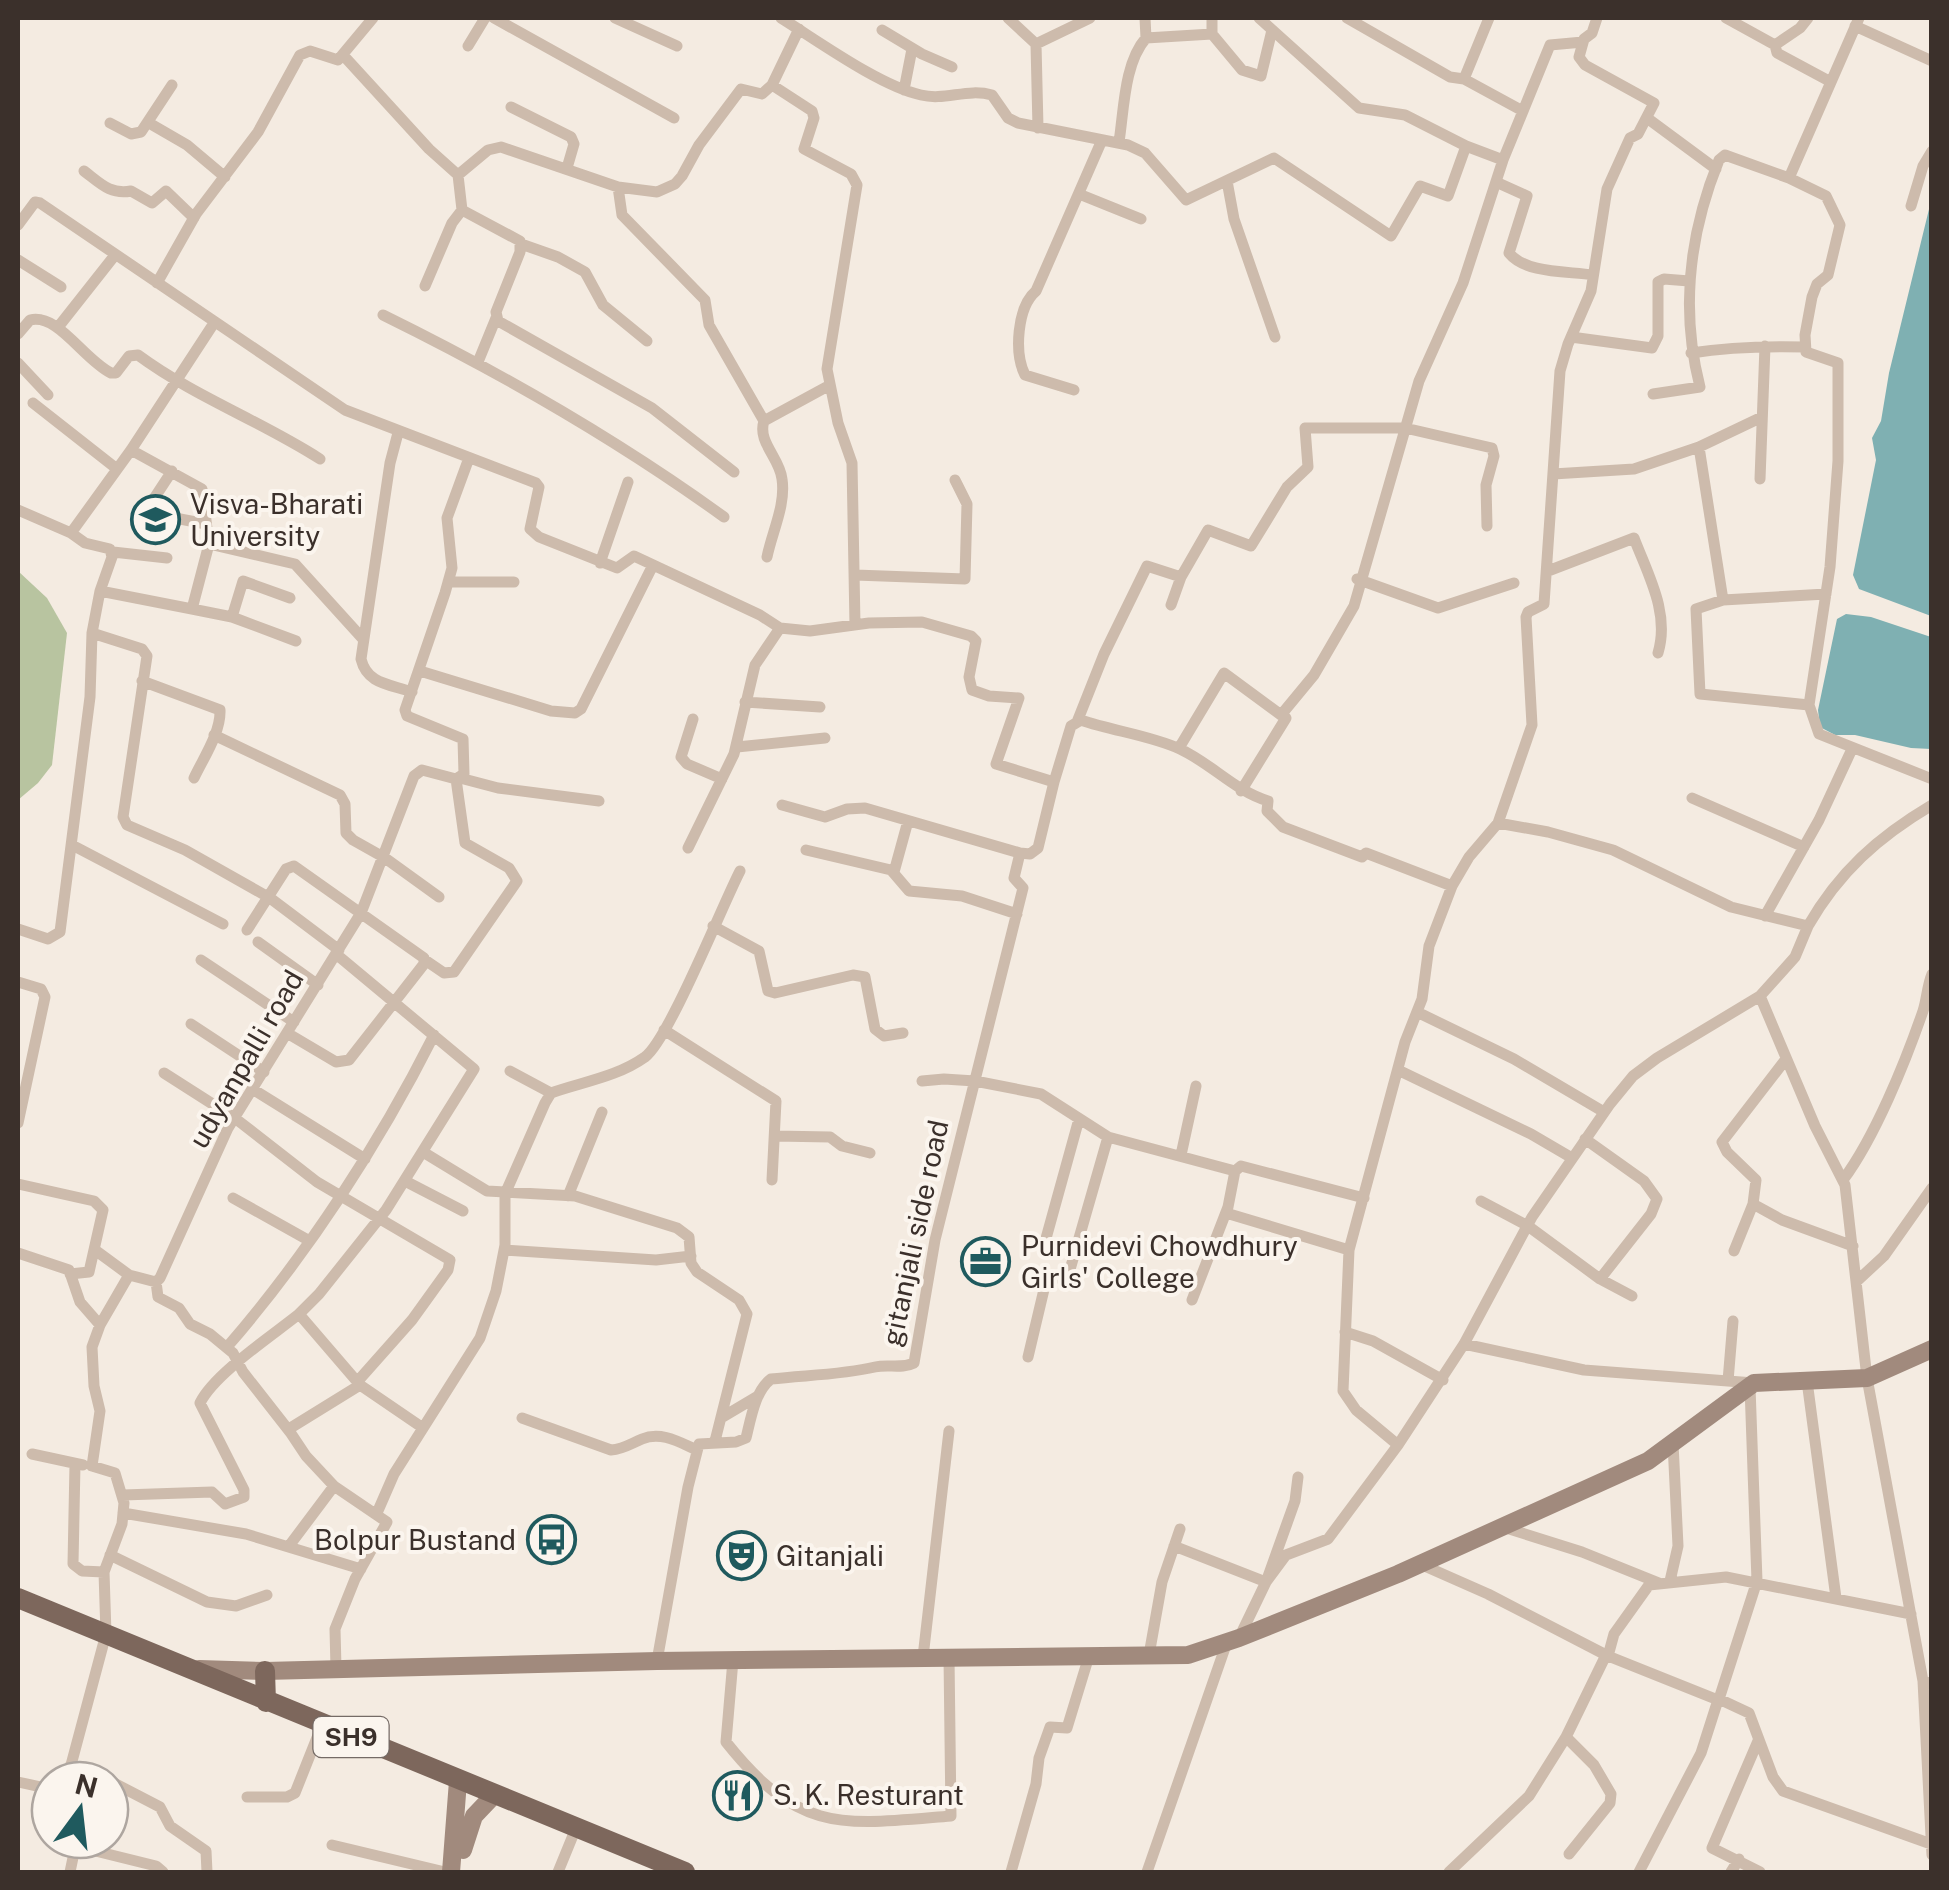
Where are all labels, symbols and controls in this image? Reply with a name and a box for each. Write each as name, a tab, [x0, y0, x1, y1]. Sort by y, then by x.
place label: Visva-Bharati University	[190, 487, 363, 552]
school or university icon: Visva-Bharati University	[129, 494, 181, 546]
street label: udyanpalli road	[181, 964, 310, 1154]
street label: gitanjali side road	[874, 1117, 955, 1349]
place label: Purnidevi Chowdhury Girls' College	[1021, 1229, 1298, 1294]
office icon: Purnidevi Chowdhury Girls' College	[960, 1236, 1012, 1288]
bus stop icon: Bolpur Bustand	[525, 1514, 577, 1566]
place label: Bolpur Bustand	[314, 1523, 516, 1556]
theatre icon: Gitanjali	[715, 1530, 767, 1582]
place label: Gitanjali	[776, 1539, 884, 1572]
road number: SH9	[314, 1717, 388, 1757]
north arrow	[30, 1760, 130, 1860]
text: N	[72, 1767, 101, 1804]
restaurant icon: S. K. Resturant	[712, 1769, 764, 1821]
place label: S. K. Resturant	[773, 1778, 964, 1811]

